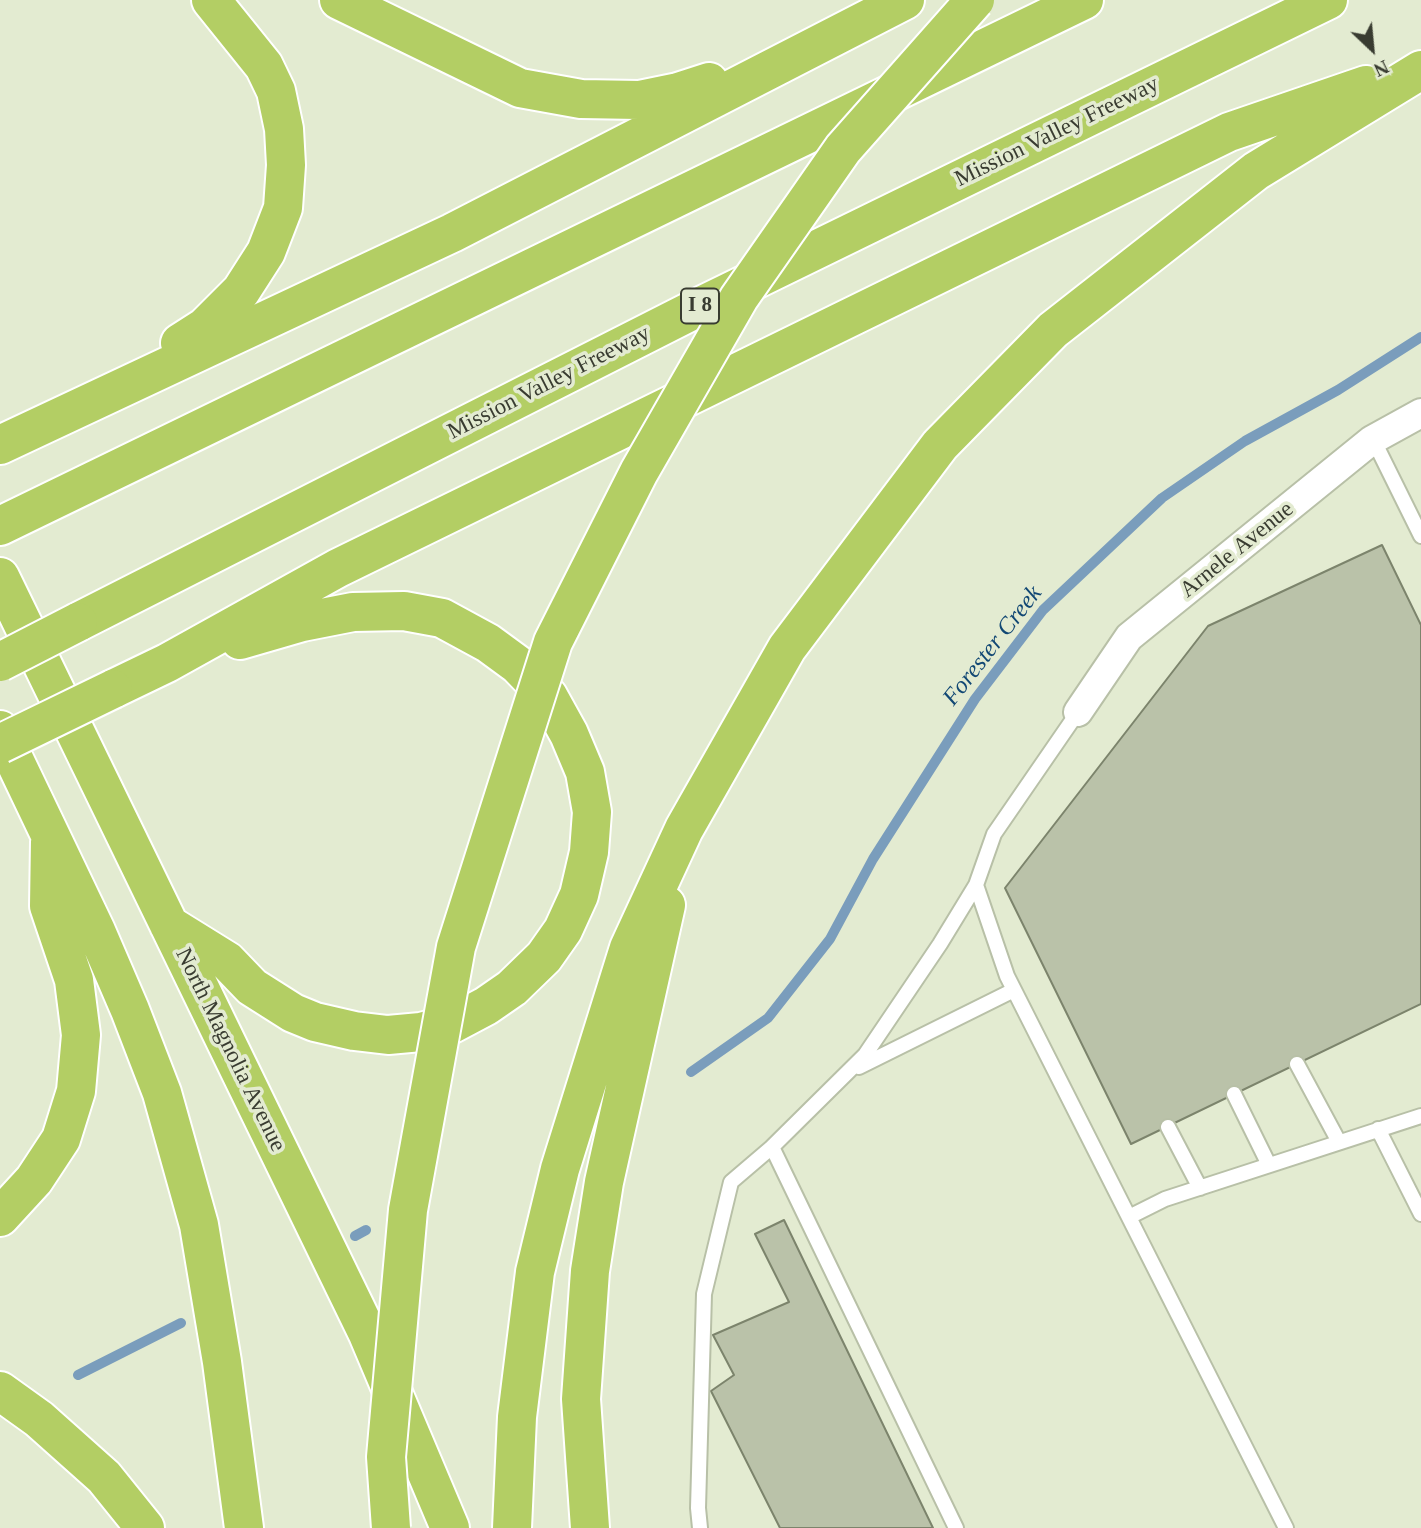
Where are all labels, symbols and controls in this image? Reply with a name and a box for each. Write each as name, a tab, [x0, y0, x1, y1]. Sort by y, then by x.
north arrow	[1337, 14, 1407, 84]
text: N	[1371, 56, 1392, 81]
street label: Mission Valley Freeway	[950, 71, 1164, 193]
road number: I 8	[681, 288, 719, 324]
street label: Mission Valley Freeway	[443, 320, 655, 446]
street label: Arnele Avenue	[1175, 496, 1299, 604]
water label: Forester Creek	[937, 580, 1049, 712]
street label: North Magnolia Avenue	[169, 944, 291, 1156]

